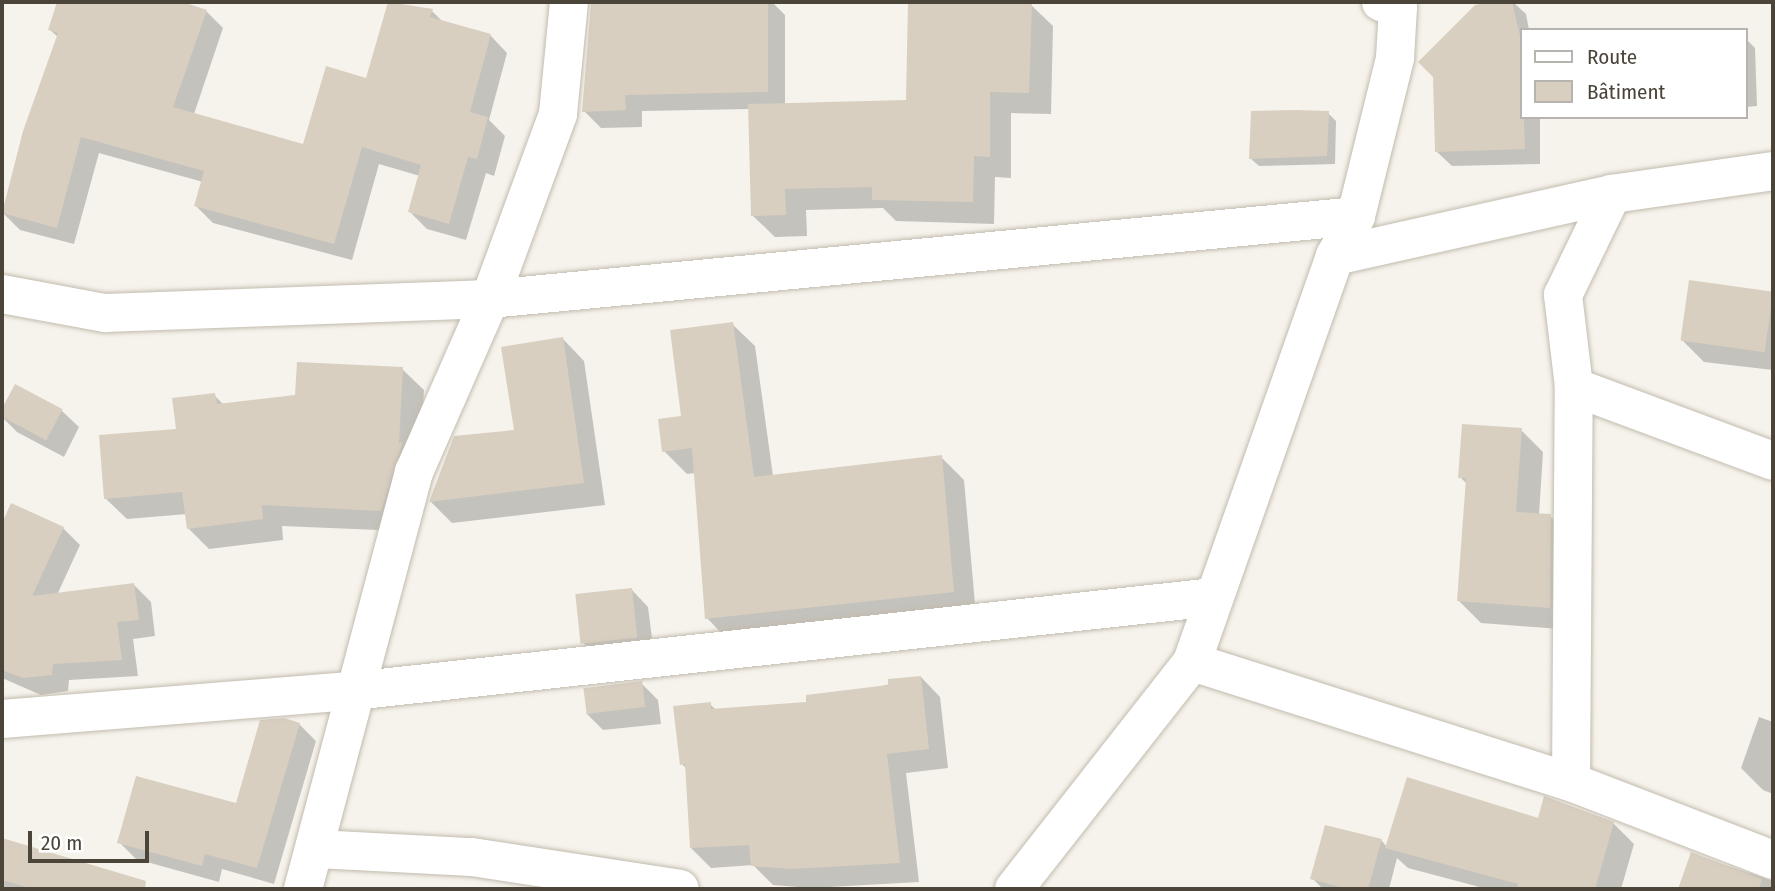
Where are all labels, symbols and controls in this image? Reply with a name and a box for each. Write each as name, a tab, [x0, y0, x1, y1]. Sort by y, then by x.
legend	[1520, 28, 1747, 119]
text: Route	[1587, 44, 1637, 70]
text: Bâtiment	[1587, 79, 1665, 105]
scale bar	[32, 818, 152, 862]
text: 20 m	[41, 830, 82, 856]

